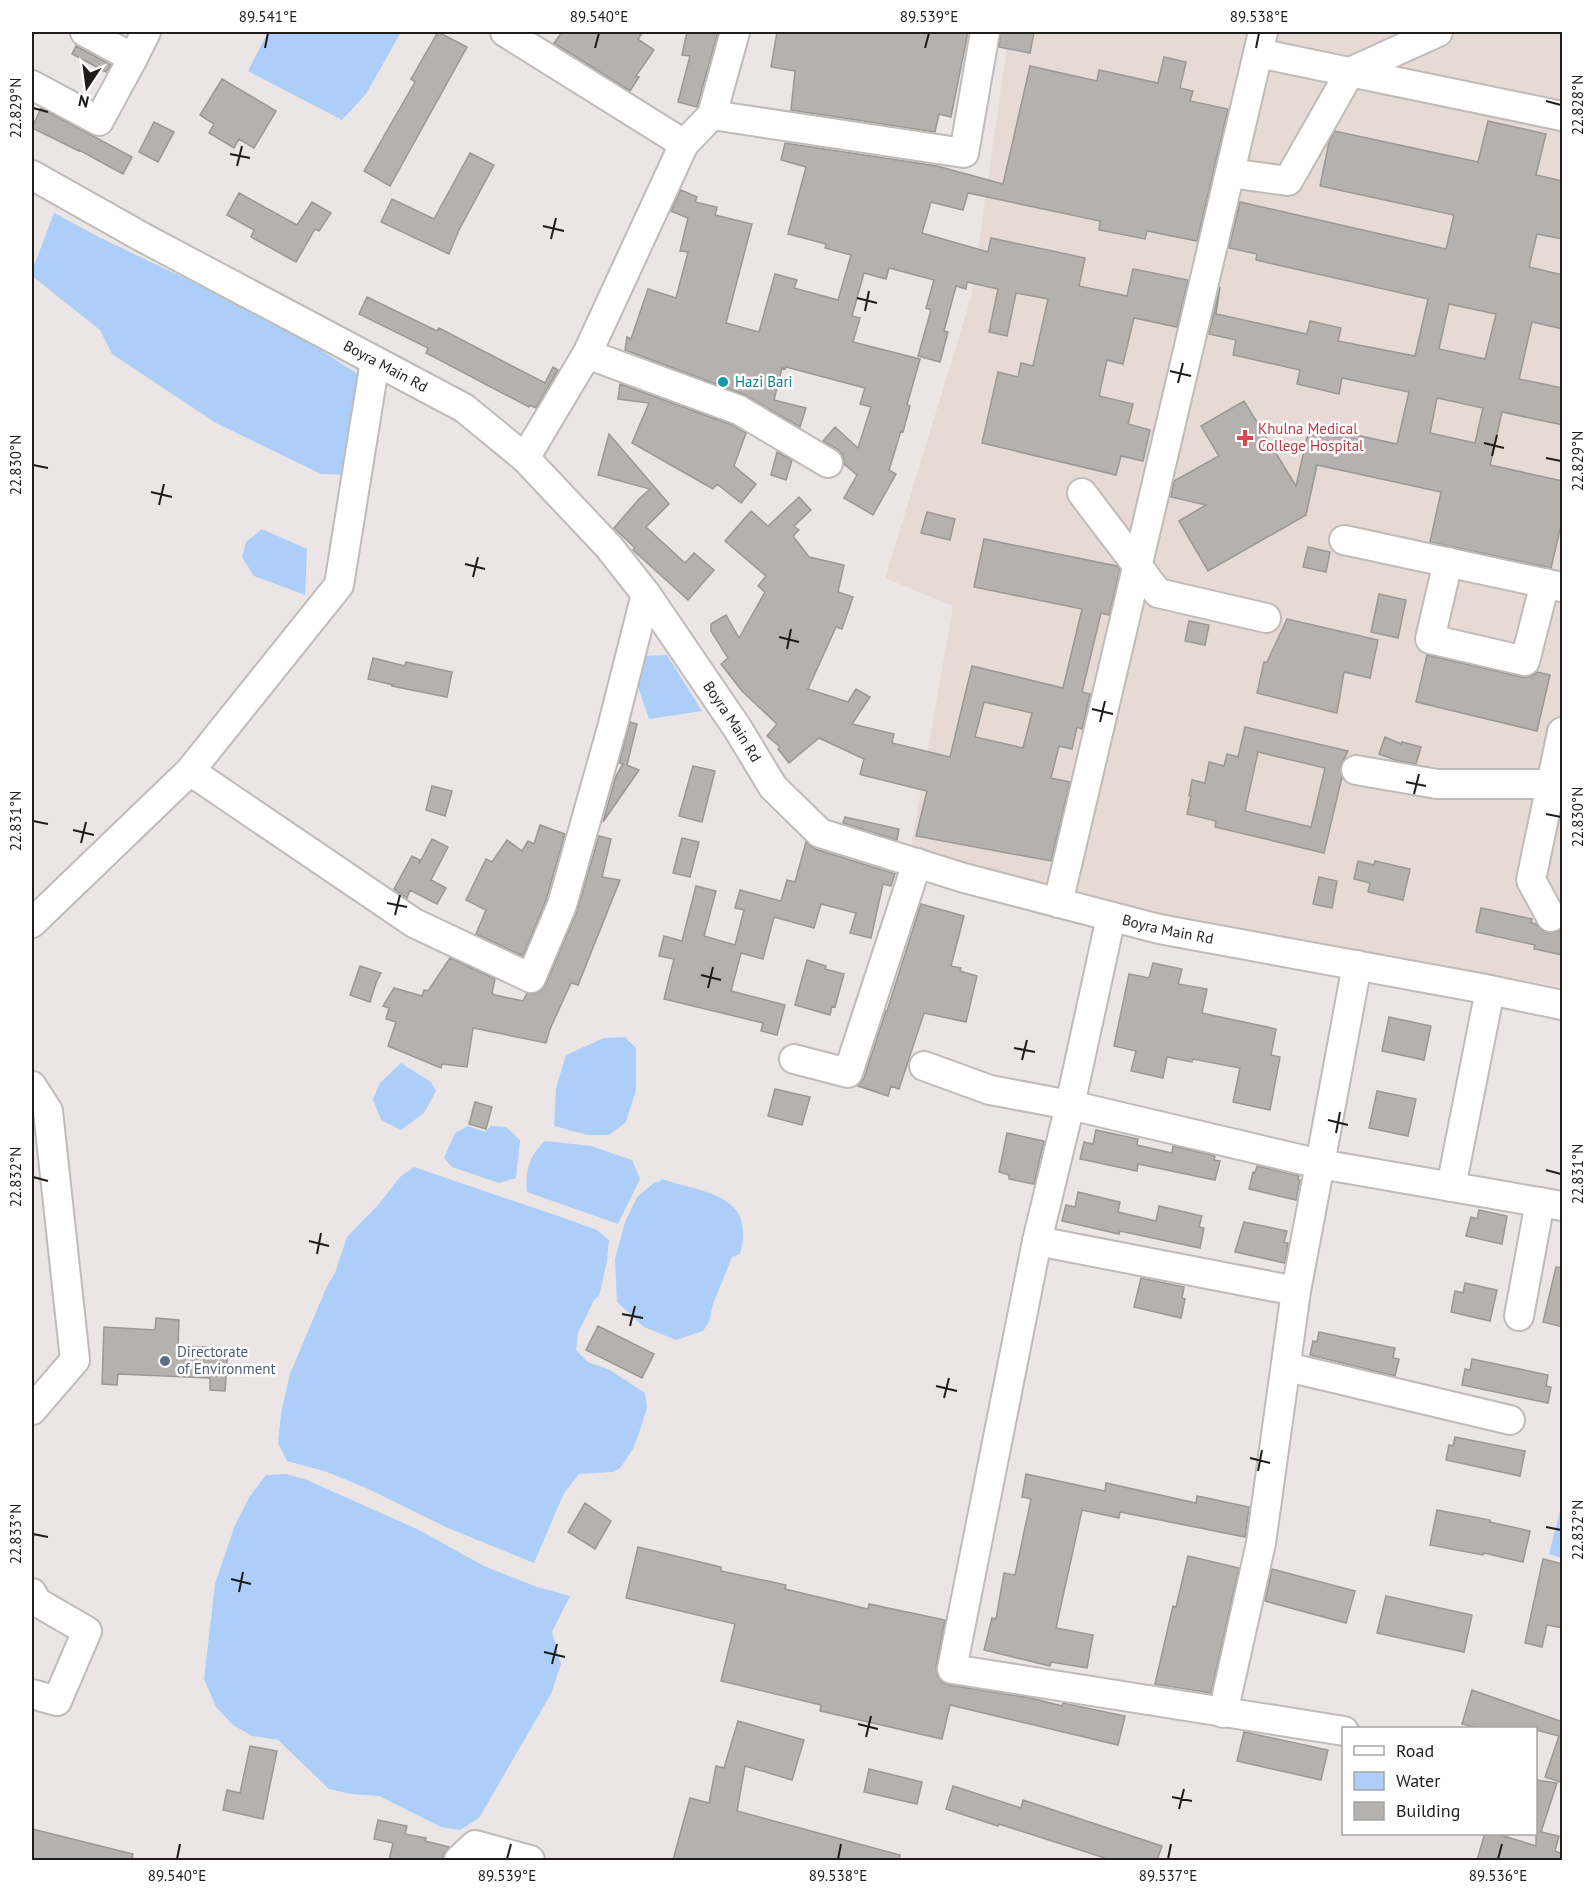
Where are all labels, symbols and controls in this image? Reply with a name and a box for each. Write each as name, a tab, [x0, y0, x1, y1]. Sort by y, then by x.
text: 89.541°E	[239, 7, 297, 26]
text: 89.540°E	[570, 7, 628, 26]
text: 89.539°E	[900, 7, 958, 26]
text: 89.538°E	[1230, 7, 1288, 26]
north arrow	[57, 57, 117, 117]
text: 22.828°N	[1568, 75, 1587, 135]
text: 22.829°N	[6, 78, 25, 138]
text: N	[76, 91, 91, 113]
street label: Boyra Main Rd	[340, 336, 431, 396]
place label: Hazi Bari	[735, 372, 793, 391]
marker: Hazi Bari	[716, 375, 730, 389]
place label: Khulna Medical College Hospital	[1258, 419, 1364, 455]
marker: Khulna Medical College Hospital	[1236, 429, 1254, 447]
text: 22.829°N	[1568, 431, 1587, 491]
text: 22.830°N	[6, 435, 25, 495]
street label: Boyra Main Rd	[699, 677, 766, 765]
text: 22.830°N	[1568, 787, 1587, 847]
text: 22.831°N	[6, 791, 25, 851]
street label: Boyra Main Rd	[1120, 910, 1215, 948]
text: 22.831°N	[1568, 1144, 1587, 1204]
text: 22.832°N	[6, 1147, 25, 1207]
place label: Directorate of Environment	[177, 1342, 276, 1378]
marker: Directorate of Environment	[158, 1354, 172, 1368]
text: 22.832°N	[1568, 1500, 1587, 1560]
text: 22.833°N	[6, 1504, 25, 1564]
legend	[1342, 1727, 1537, 1835]
text: Road	[1396, 1739, 1434, 1762]
text: Water	[1396, 1769, 1440, 1792]
text: Building	[1396, 1799, 1460, 1822]
text: 89.540°E	[148, 1866, 206, 1885]
text: 89.539°E	[478, 1866, 536, 1885]
text: 89.538°E	[809, 1866, 867, 1885]
text: 89.537°E	[1139, 1866, 1197, 1885]
text: 89.536°E	[1469, 1866, 1527, 1885]

